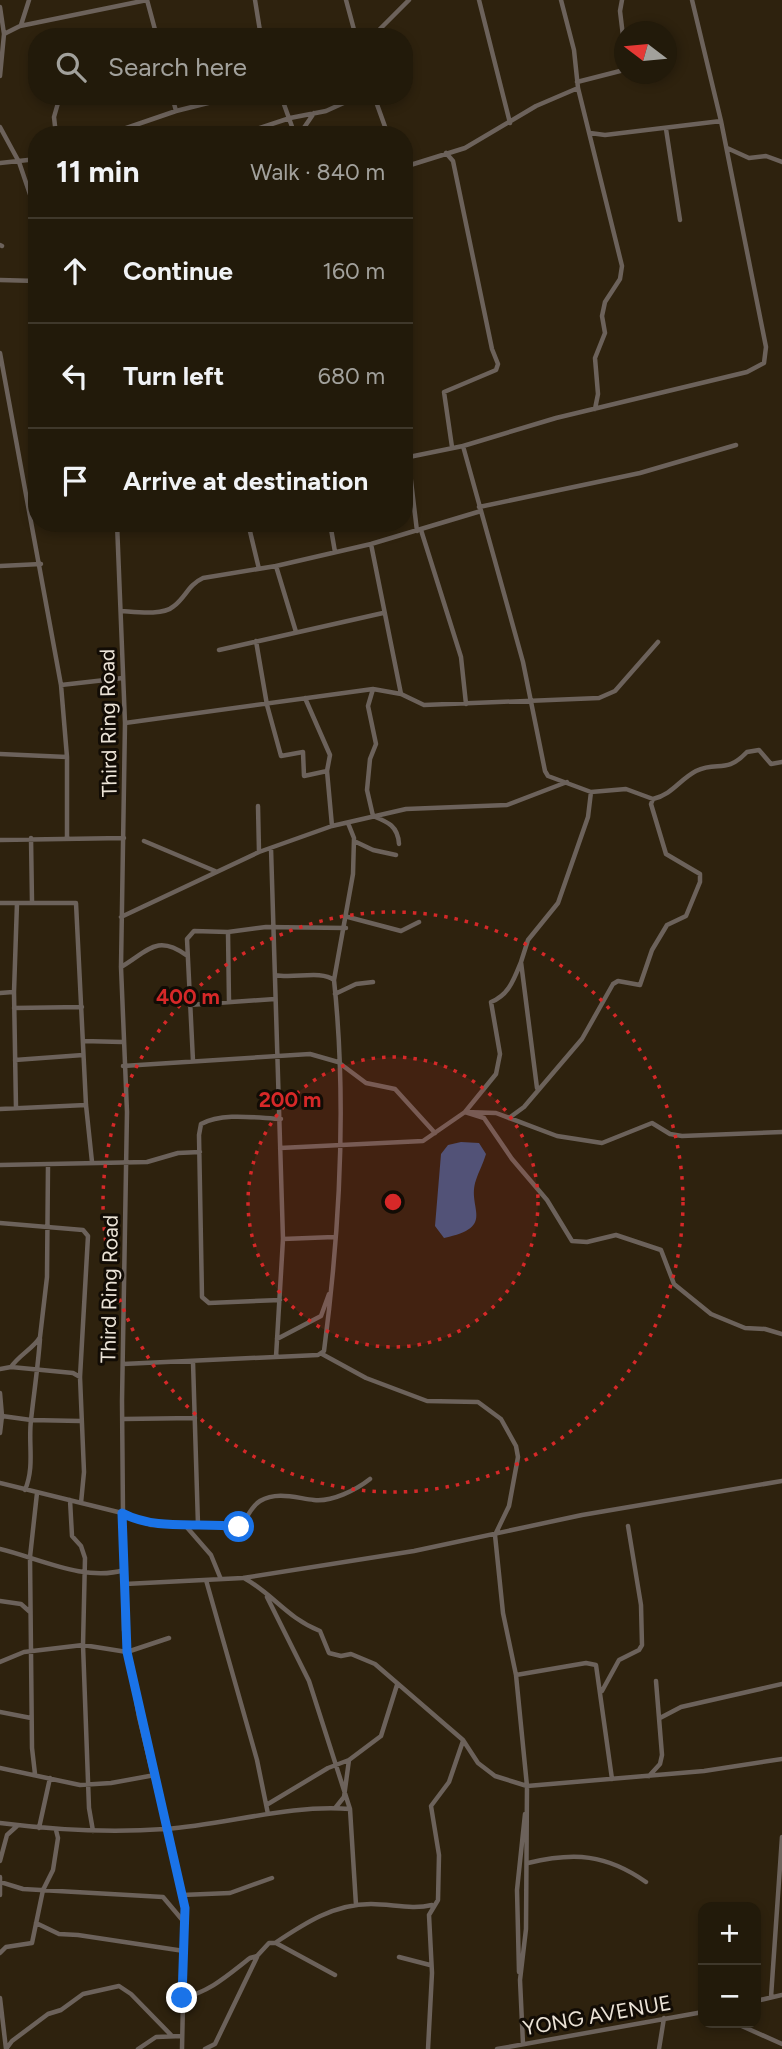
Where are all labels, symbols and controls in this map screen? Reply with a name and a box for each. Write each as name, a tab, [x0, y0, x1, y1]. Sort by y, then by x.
north arrow	[614, 21, 677, 84]
search box	[28, 28, 413, 105]
icon: search	[52, 48, 90, 86]
text: Search here	[108, 51, 247, 83]
text: 11 min	[56, 153, 140, 190]
text: Walk · 840 m	[250, 158, 385, 186]
icon: ahead	[56, 252, 94, 290]
text: Continue	[123, 255, 233, 287]
text: 160 m	[322, 257, 385, 285]
icon: left	[56, 357, 94, 395]
text: Turn left	[123, 360, 224, 392]
text: 680 m	[318, 362, 385, 390]
icon: arrive	[56, 462, 94, 500]
text: Arrive at destination	[123, 465, 368, 497]
street label: Third Ring Road	[94, 649, 122, 797]
text: 400 m	[156, 984, 220, 1009]
text: 200 m	[259, 1087, 321, 1112]
centre of rings	[381, 1190, 405, 1214]
street label: Third Ring Road	[95, 1215, 123, 1363]
route start	[223, 1511, 254, 1542]
map controls	[698, 1902, 761, 2028]
button: +	[698, 1902, 761, 1965]
button: −	[698, 1965, 761, 2028]
route end	[166, 1982, 197, 2013]
street label: YONG AVENUE	[521, 1990, 673, 2040]

